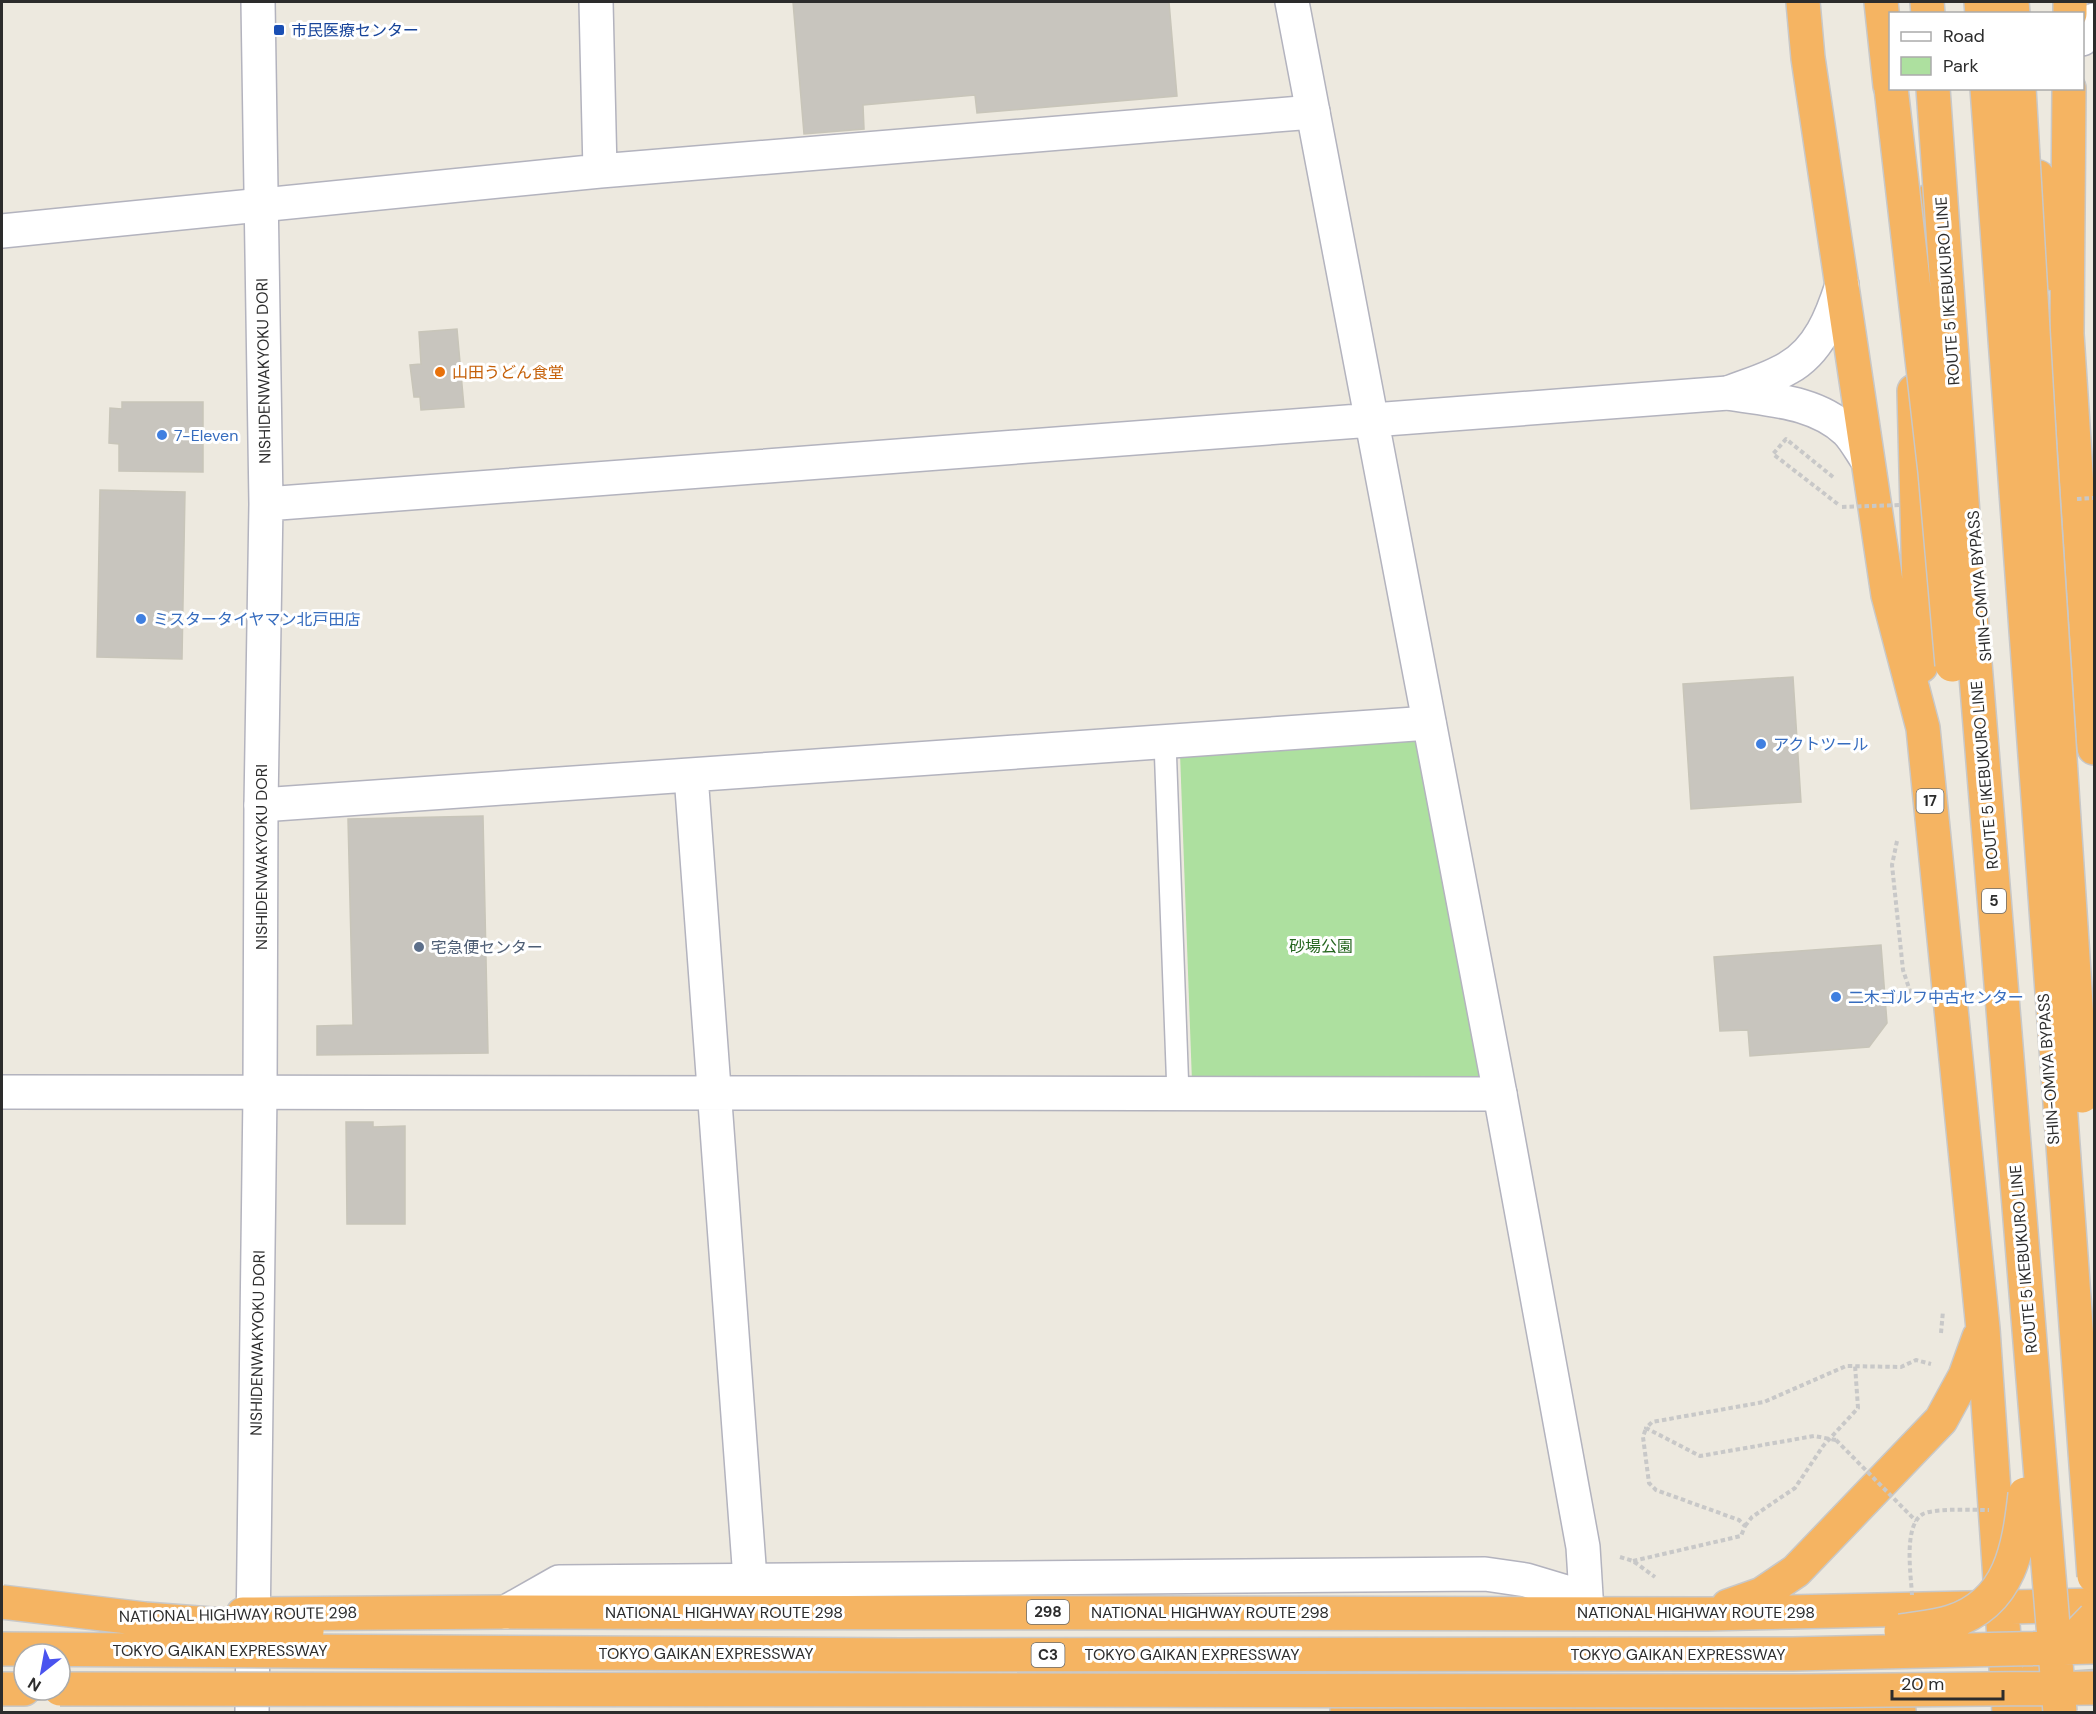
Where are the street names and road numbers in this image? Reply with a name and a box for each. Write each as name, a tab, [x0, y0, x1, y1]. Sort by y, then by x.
street label: ROUTE 5 IKEBUKURO LINE	[1930, 196, 1965, 386]
street label: NISHIDENWAKYOKU DORI	[251, 278, 276, 464]
street label: SHIN-OMIYA BYPASS	[1962, 509, 1997, 662]
street label: ROUTE 5 IKEBUKURO LINE	[1966, 680, 2003, 870]
street label: NISHIDENWAKYOKU DORI	[251, 764, 272, 950]
road number: 17	[1916, 789, 1944, 813]
road number: 5	[1982, 889, 2006, 913]
street label: SHIN-OMIYA BYPASS	[2033, 993, 2064, 1145]
street label: ROUTE 5 IKEBUKURO LINE	[2005, 1164, 2042, 1354]
street label: NISHIDENWAKYOKU DORI	[245, 1250, 270, 1436]
road number: 298	[1027, 1600, 1069, 1624]
street label: NATIONAL HIGHWAY ROUTE 298	[119, 1602, 357, 1627]
street label: NATIONAL HIGHWAY ROUTE 298	[605, 1602, 843, 1623]
street label: NATIONAL HIGHWAY ROUTE 298	[1091, 1602, 1329, 1623]
street label: NATIONAL HIGHWAY ROUTE 298	[1577, 1602, 1815, 1623]
street label: TOKYO GAIKAN EXPRESSWAY	[113, 1640, 327, 1661]
street label: TOKYO GAIKAN EXPRESSWAY	[599, 1643, 813, 1664]
road number: C3	[1032, 1643, 1064, 1667]
street label: TOKYO GAIKAN EXPRESSWAY	[1085, 1644, 1299, 1665]
street label: TOKYO GAIKAN EXPRESSWAY	[1571, 1644, 1785, 1665]

